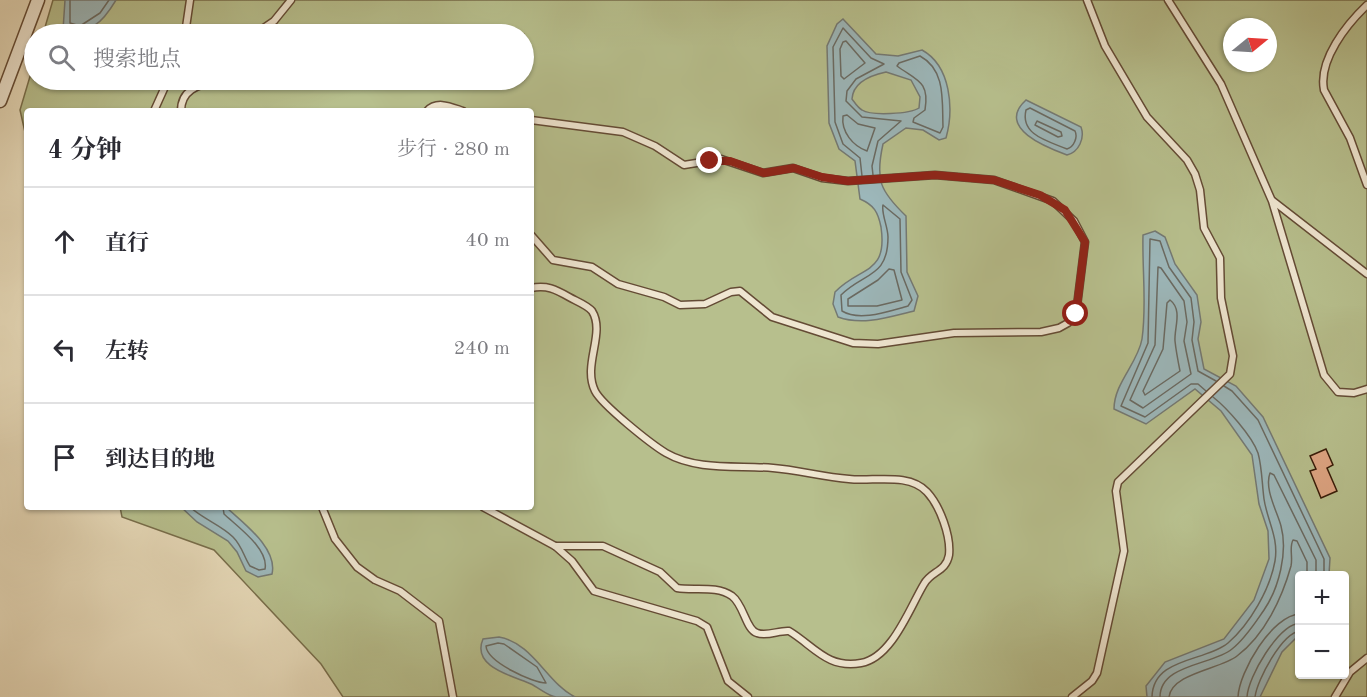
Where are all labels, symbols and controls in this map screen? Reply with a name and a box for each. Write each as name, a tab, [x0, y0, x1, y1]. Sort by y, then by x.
north arrow	[1223, 18, 1277, 72]
search box	[24, 24, 534, 90]
icon: search	[45, 41, 78, 74]
text: 搜索地点	[93, 49, 181, 71]
text: 4 分钟	[48, 138, 122, 164]
text: 步行 · 280 m	[397, 140, 510, 160]
route end	[696, 147, 722, 173]
icon: ahead	[48, 225, 81, 258]
text: 40 m	[465, 231, 510, 251]
text: 直行	[105, 233, 149, 255]
route start	[1062, 300, 1088, 326]
icon: left	[48, 333, 81, 366]
text: 240 m	[454, 339, 510, 359]
text: 左转	[105, 341, 149, 363]
icon: arrive	[48, 441, 81, 474]
text: 到达目的地	[105, 449, 215, 471]
map controls	[1295, 571, 1349, 679]
button: +	[1295, 571, 1349, 625]
button: −	[1295, 625, 1349, 679]

